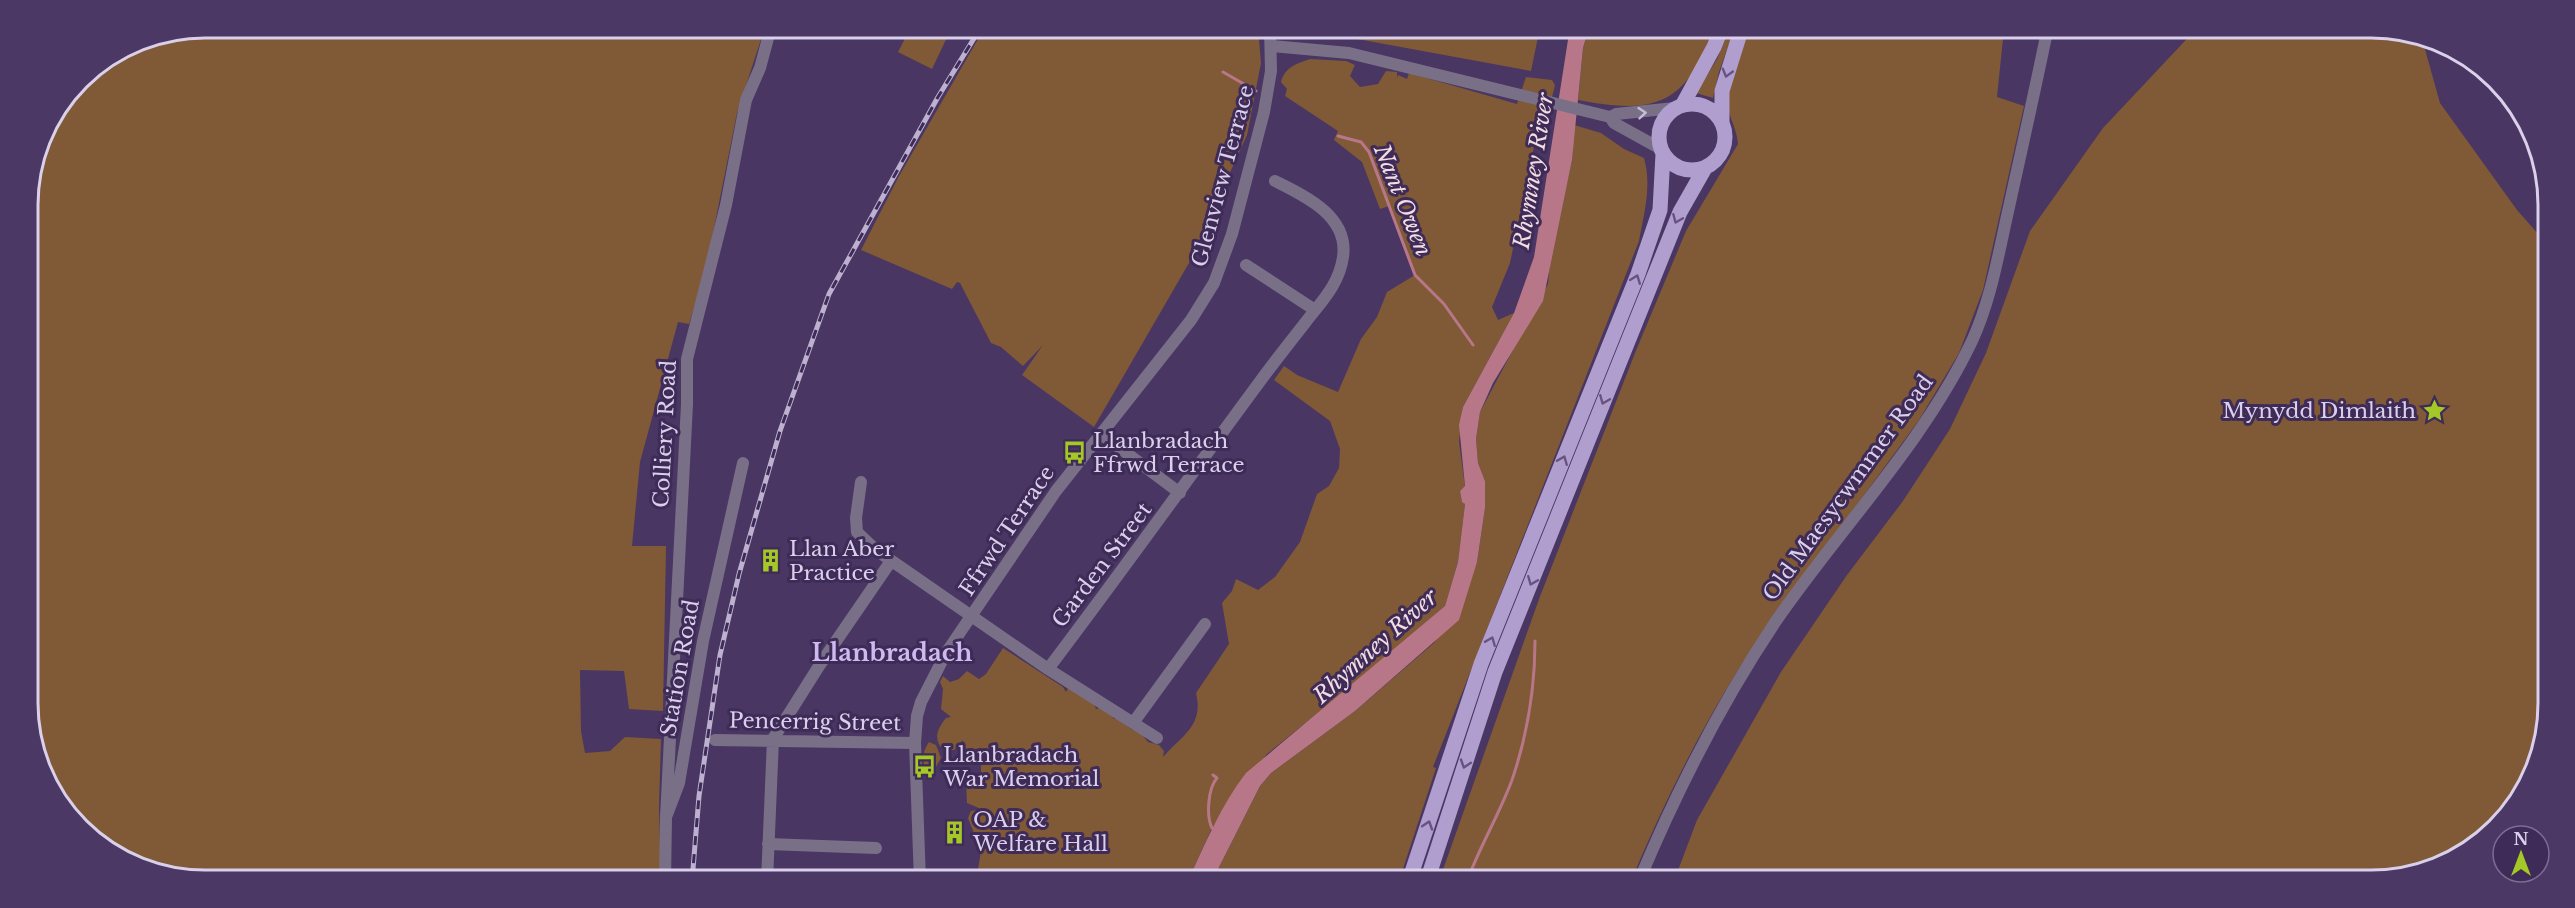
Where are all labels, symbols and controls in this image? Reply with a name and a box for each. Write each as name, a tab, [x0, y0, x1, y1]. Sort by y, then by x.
one-way arrow	[1722, 67, 1734, 78]
street label: Glenview Terrace	[1186, 82, 1260, 270]
water label: Rhymney River	[1508, 90, 1559, 252]
one-way arrow	[1637, 107, 1646, 120]
water label: Nant Owen	[1367, 139, 1437, 260]
one-way arrow	[1672, 213, 1684, 224]
one-way arrow	[1629, 274, 1641, 285]
street label: Colliery Road	[648, 359, 682, 509]
street label: Old Maesycwmmer Road	[1757, 370, 1939, 606]
one-way arrow	[1599, 394, 1612, 405]
place label: Mynydd Dimlaith	[2223, 398, 2416, 424]
place icon: Mynydd Dimlaith	[2421, 398, 2447, 424]
place label: Llanbradach Ffrwd Terrace	[1093, 428, 1244, 478]
bus stop icon: Llanbradach Ffrwd Terrace	[1062, 440, 1088, 466]
one-way arrow	[1556, 455, 1569, 466]
street label: Ffrwd Terrace	[954, 461, 1060, 601]
street label: Garden Street	[1047, 497, 1157, 633]
place label: Llan Aber Practice	[789, 536, 894, 586]
building icon: Llan Aber Practice	[758, 548, 784, 574]
one-way arrow	[1527, 575, 1539, 586]
water label: Rhymney River	[1307, 583, 1444, 710]
street label: Station Road	[655, 598, 705, 738]
one-way arrow	[1484, 636, 1496, 647]
district label: Llanbradach	[812, 638, 972, 667]
street label: Pencerrig Street	[729, 707, 901, 737]
place label: Llanbradach War Memorial	[942, 742, 1099, 792]
bus stop icon: Llanbradach War Memorial	[912, 754, 938, 780]
one-way arrow	[1460, 758, 1472, 769]
place label: OAP & Welfare Hall	[972, 807, 1108, 857]
building icon: OAP & Welfare Hall	[942, 819, 968, 845]
one-way arrow	[1421, 820, 1433, 831]
north arrow	[2491, 824, 2551, 884]
text: N	[2513, 829, 2529, 849]

